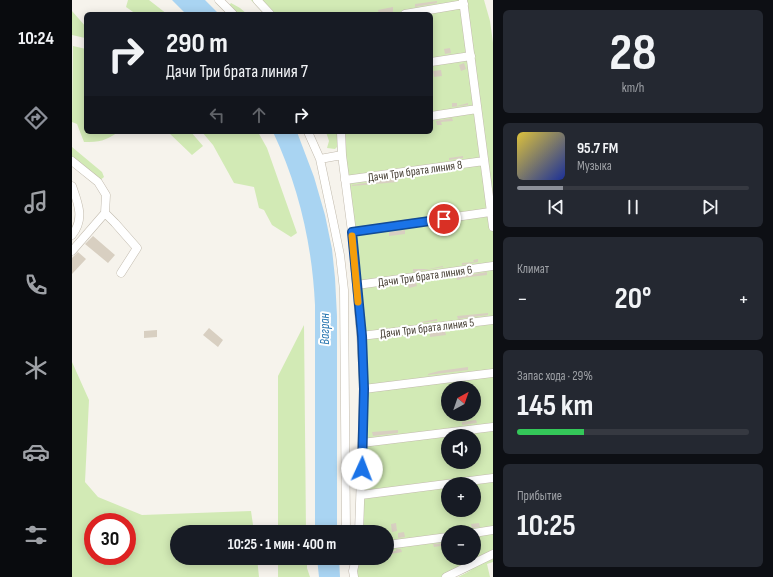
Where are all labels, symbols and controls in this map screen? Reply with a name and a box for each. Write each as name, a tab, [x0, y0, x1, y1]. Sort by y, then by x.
text: 28	[609, 22, 657, 85]
text: 290 m	[166, 27, 228, 60]
text: 10:24	[18, 28, 54, 49]
icon: right	[100, 28, 152, 80]
text: Дачи Три брата линия 7	[166, 61, 308, 82]
text: km/h	[622, 80, 644, 96]
icon: directions	[22, 104, 50, 132]
icon: left	[206, 104, 228, 126]
icon: ahead	[248, 104, 270, 126]
icon: right	[290, 104, 312, 126]
text: 95.7 FM	[577, 139, 618, 158]
street label: Дачи Три брата линия 8	[367, 157, 463, 186]
text: Музыка	[577, 158, 612, 174]
icon: music	[22, 188, 50, 216]
icon: previous	[545, 196, 567, 218]
icon: pause	[622, 196, 644, 218]
icon: next	[699, 196, 721, 218]
pin	[427, 202, 461, 236]
icon: arrive	[433, 208, 455, 230]
text: Климат	[517, 261, 549, 277]
street label: Дачи Три брата линия 6	[377, 262, 473, 291]
icon: phone	[22, 271, 50, 299]
text: 20°	[615, 281, 651, 317]
text: −	[517, 286, 528, 313]
text: +	[738, 286, 749, 313]
water label: Вагран	[317, 313, 333, 345]
street label: Дачи Три брата линия 5	[379, 315, 475, 342]
icon: climate	[22, 354, 50, 382]
text: Запас хода · 29%	[517, 368, 593, 384]
north arrow	[441, 381, 481, 421]
map controls	[441, 381, 481, 565]
text: 145 km	[517, 388, 593, 424]
button: sound	[441, 429, 481, 469]
icon: car	[22, 438, 50, 466]
position arrow	[341, 448, 383, 490]
button: +	[441, 477, 481, 517]
text: Прибытие	[517, 488, 562, 504]
text: 10:25	[517, 508, 576, 544]
speed limit sign: 30	[84, 513, 136, 565]
icon: filters	[22, 521, 50, 549]
button: −	[441, 525, 481, 565]
text: 10:25 · 1 мин · 400 m	[228, 535, 336, 554]

